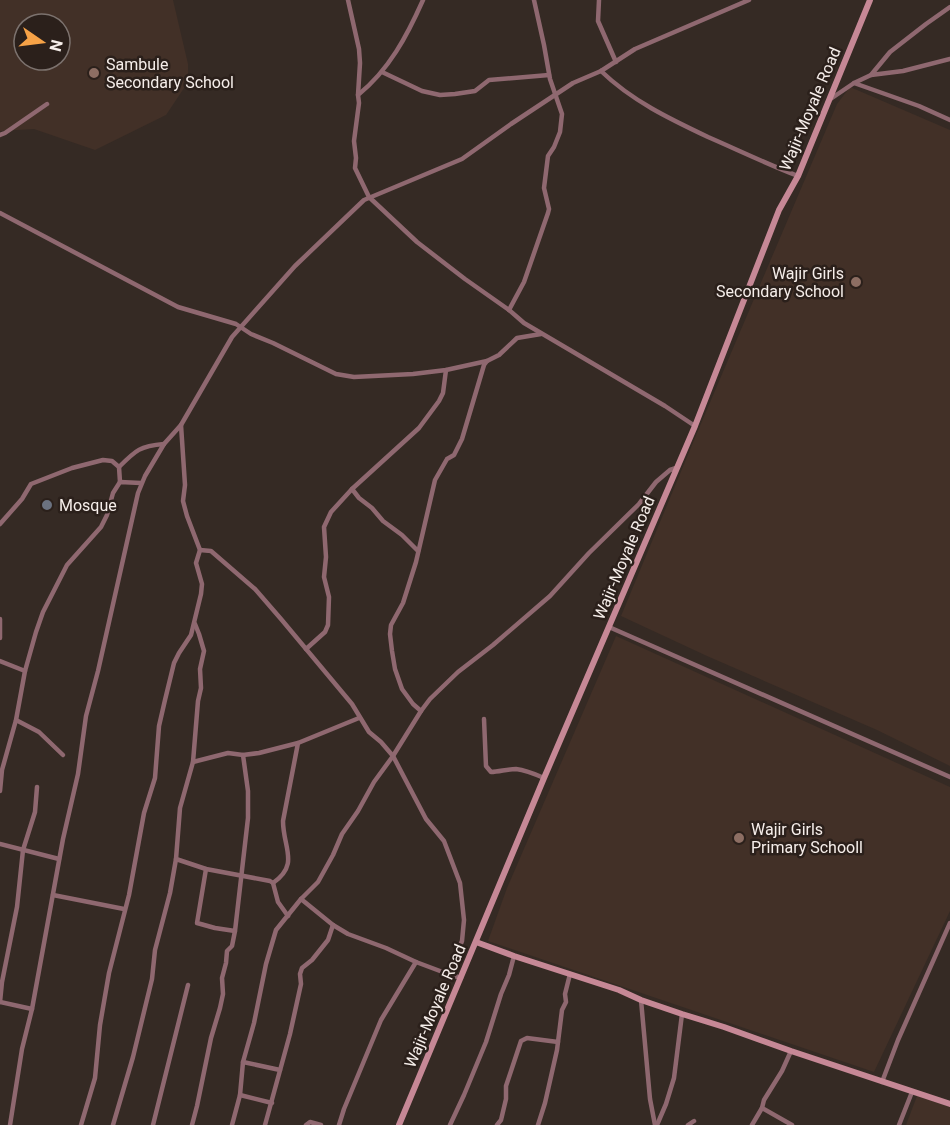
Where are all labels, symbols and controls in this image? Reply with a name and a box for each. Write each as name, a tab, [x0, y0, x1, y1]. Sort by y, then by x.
north arrow	[12, 12, 72, 72]
text: N	[45, 38, 67, 53]
street label: Wajir-Moyale Road	[775, 44, 845, 174]
place label: Sambule Secondary School	[106, 55, 234, 92]
marker: Sambule Secondary School	[87, 66, 101, 80]
place label: Wajir Girls Secondary School	[716, 264, 844, 301]
marker: Wajir Girls Secondary School	[849, 275, 863, 289]
street label: Wajir-Moyale Road	[589, 493, 659, 623]
place label: Mosque	[59, 496, 117, 515]
marker: Mosque	[40, 498, 54, 512]
place label: Wajir Girls Primary Schooll	[751, 820, 863, 857]
marker: Wajir Girls Primary Schooll	[732, 831, 746, 845]
street label: Wajir-Moyale Road	[400, 941, 470, 1071]

